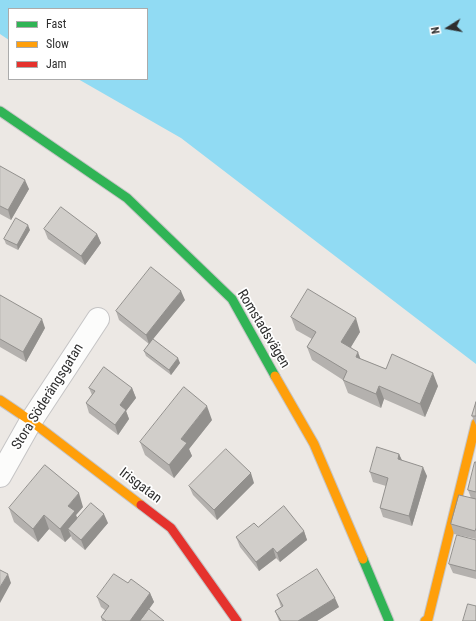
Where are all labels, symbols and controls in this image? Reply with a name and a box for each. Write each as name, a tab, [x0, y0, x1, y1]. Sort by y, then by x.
legend	[8, 8, 148, 80]
north arrow	[428, 8, 468, 48]
text: Fast	[46, 17, 66, 31]
text: N	[429, 26, 443, 35]
text: Slow	[46, 37, 69, 51]
text: Jam	[46, 57, 67, 71]
street label: Romstadsvägen	[233, 287, 293, 371]
street label: Stora Söderängsgatan	[9, 341, 87, 453]
street label: Irisgatan	[116, 465, 164, 507]

